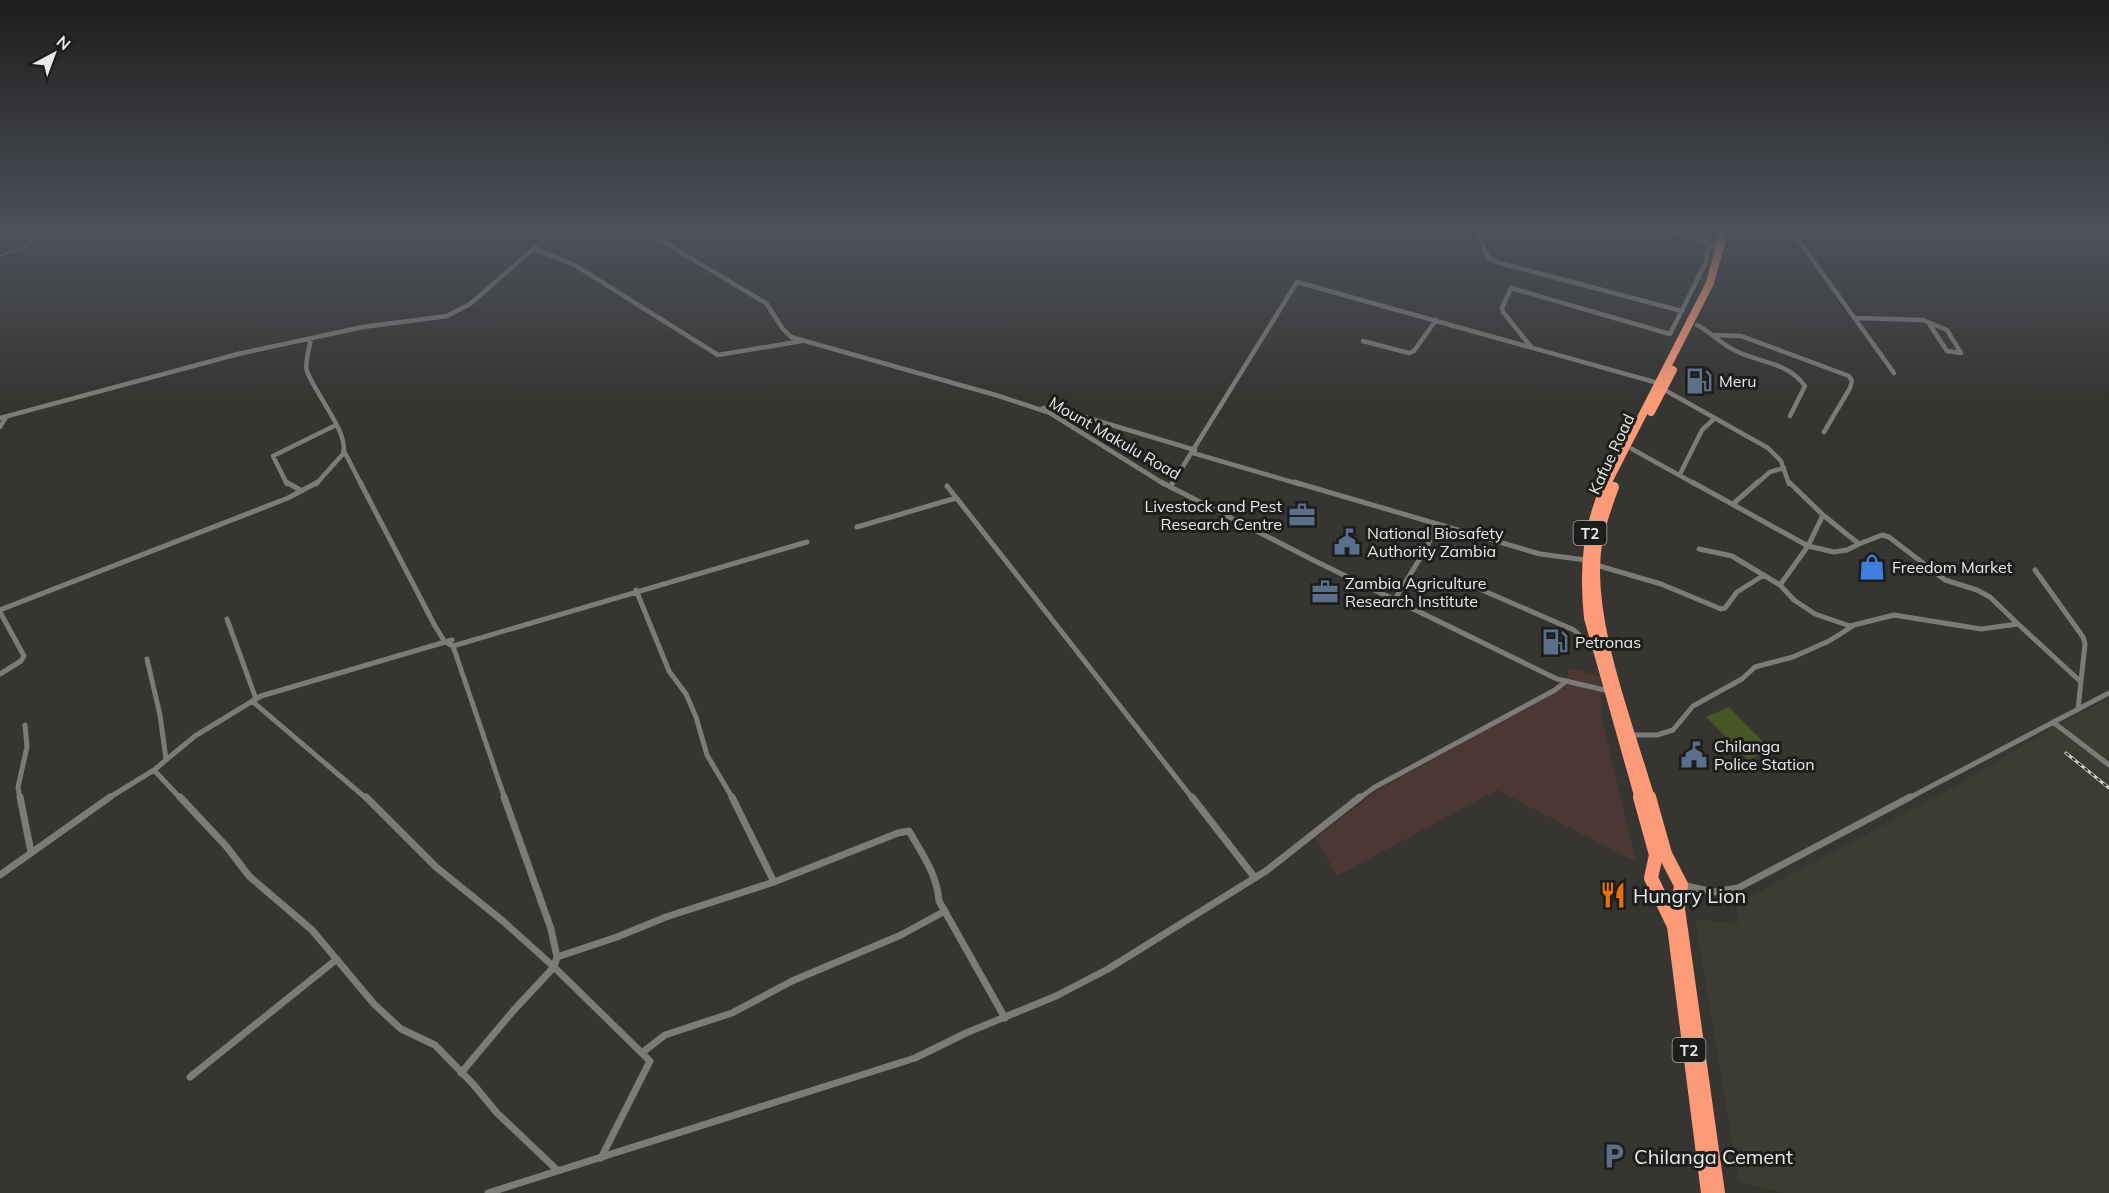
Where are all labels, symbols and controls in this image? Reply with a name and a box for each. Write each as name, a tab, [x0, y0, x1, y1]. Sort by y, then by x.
north arrow	[24, 24, 84, 84]
text: N	[53, 31, 75, 54]
fuel station icon: Meru	[1684, 366, 1714, 396]
place label: Meru	[1719, 371, 1756, 391]
street label: Mount Makulu Road	[1046, 392, 1184, 484]
street label: Kafue Road	[1584, 411, 1638, 497]
place label: Livestock and Pest Research Centre	[1145, 496, 1282, 534]
office icon: Livestock and Pest Research Centre	[1287, 500, 1317, 530]
road number: T2	[1574, 521, 1606, 545]
place label: National Biosafety Authority Zambia	[1367, 523, 1504, 561]
public building icon: National Biosafety Authority Zambia	[1332, 527, 1362, 557]
shop icon: Freedom Market	[1857, 552, 1887, 582]
place label: Freedom Market	[1892, 557, 2013, 577]
place label: Zambia Agriculture Research Institute	[1345, 573, 1486, 611]
office icon: Zambia Agriculture Research Institute	[1310, 577, 1340, 607]
fuel station icon: Petronas	[1540, 627, 1570, 657]
place label: Petronas	[1575, 632, 1641, 652]
place label: Chilanga Police Station	[1714, 736, 1815, 774]
public building icon: Chilanga Police Station	[1679, 740, 1709, 770]
restaurant icon: Hungry Lion	[1598, 880, 1628, 910]
place label: Hungry Lion	[1633, 883, 1746, 908]
road number: T2	[1672, 1038, 1706, 1062]
parking icon: Chilanga Cement	[1599, 1141, 1629, 1171]
place label: Chilanga Cement	[1634, 1144, 1793, 1169]

